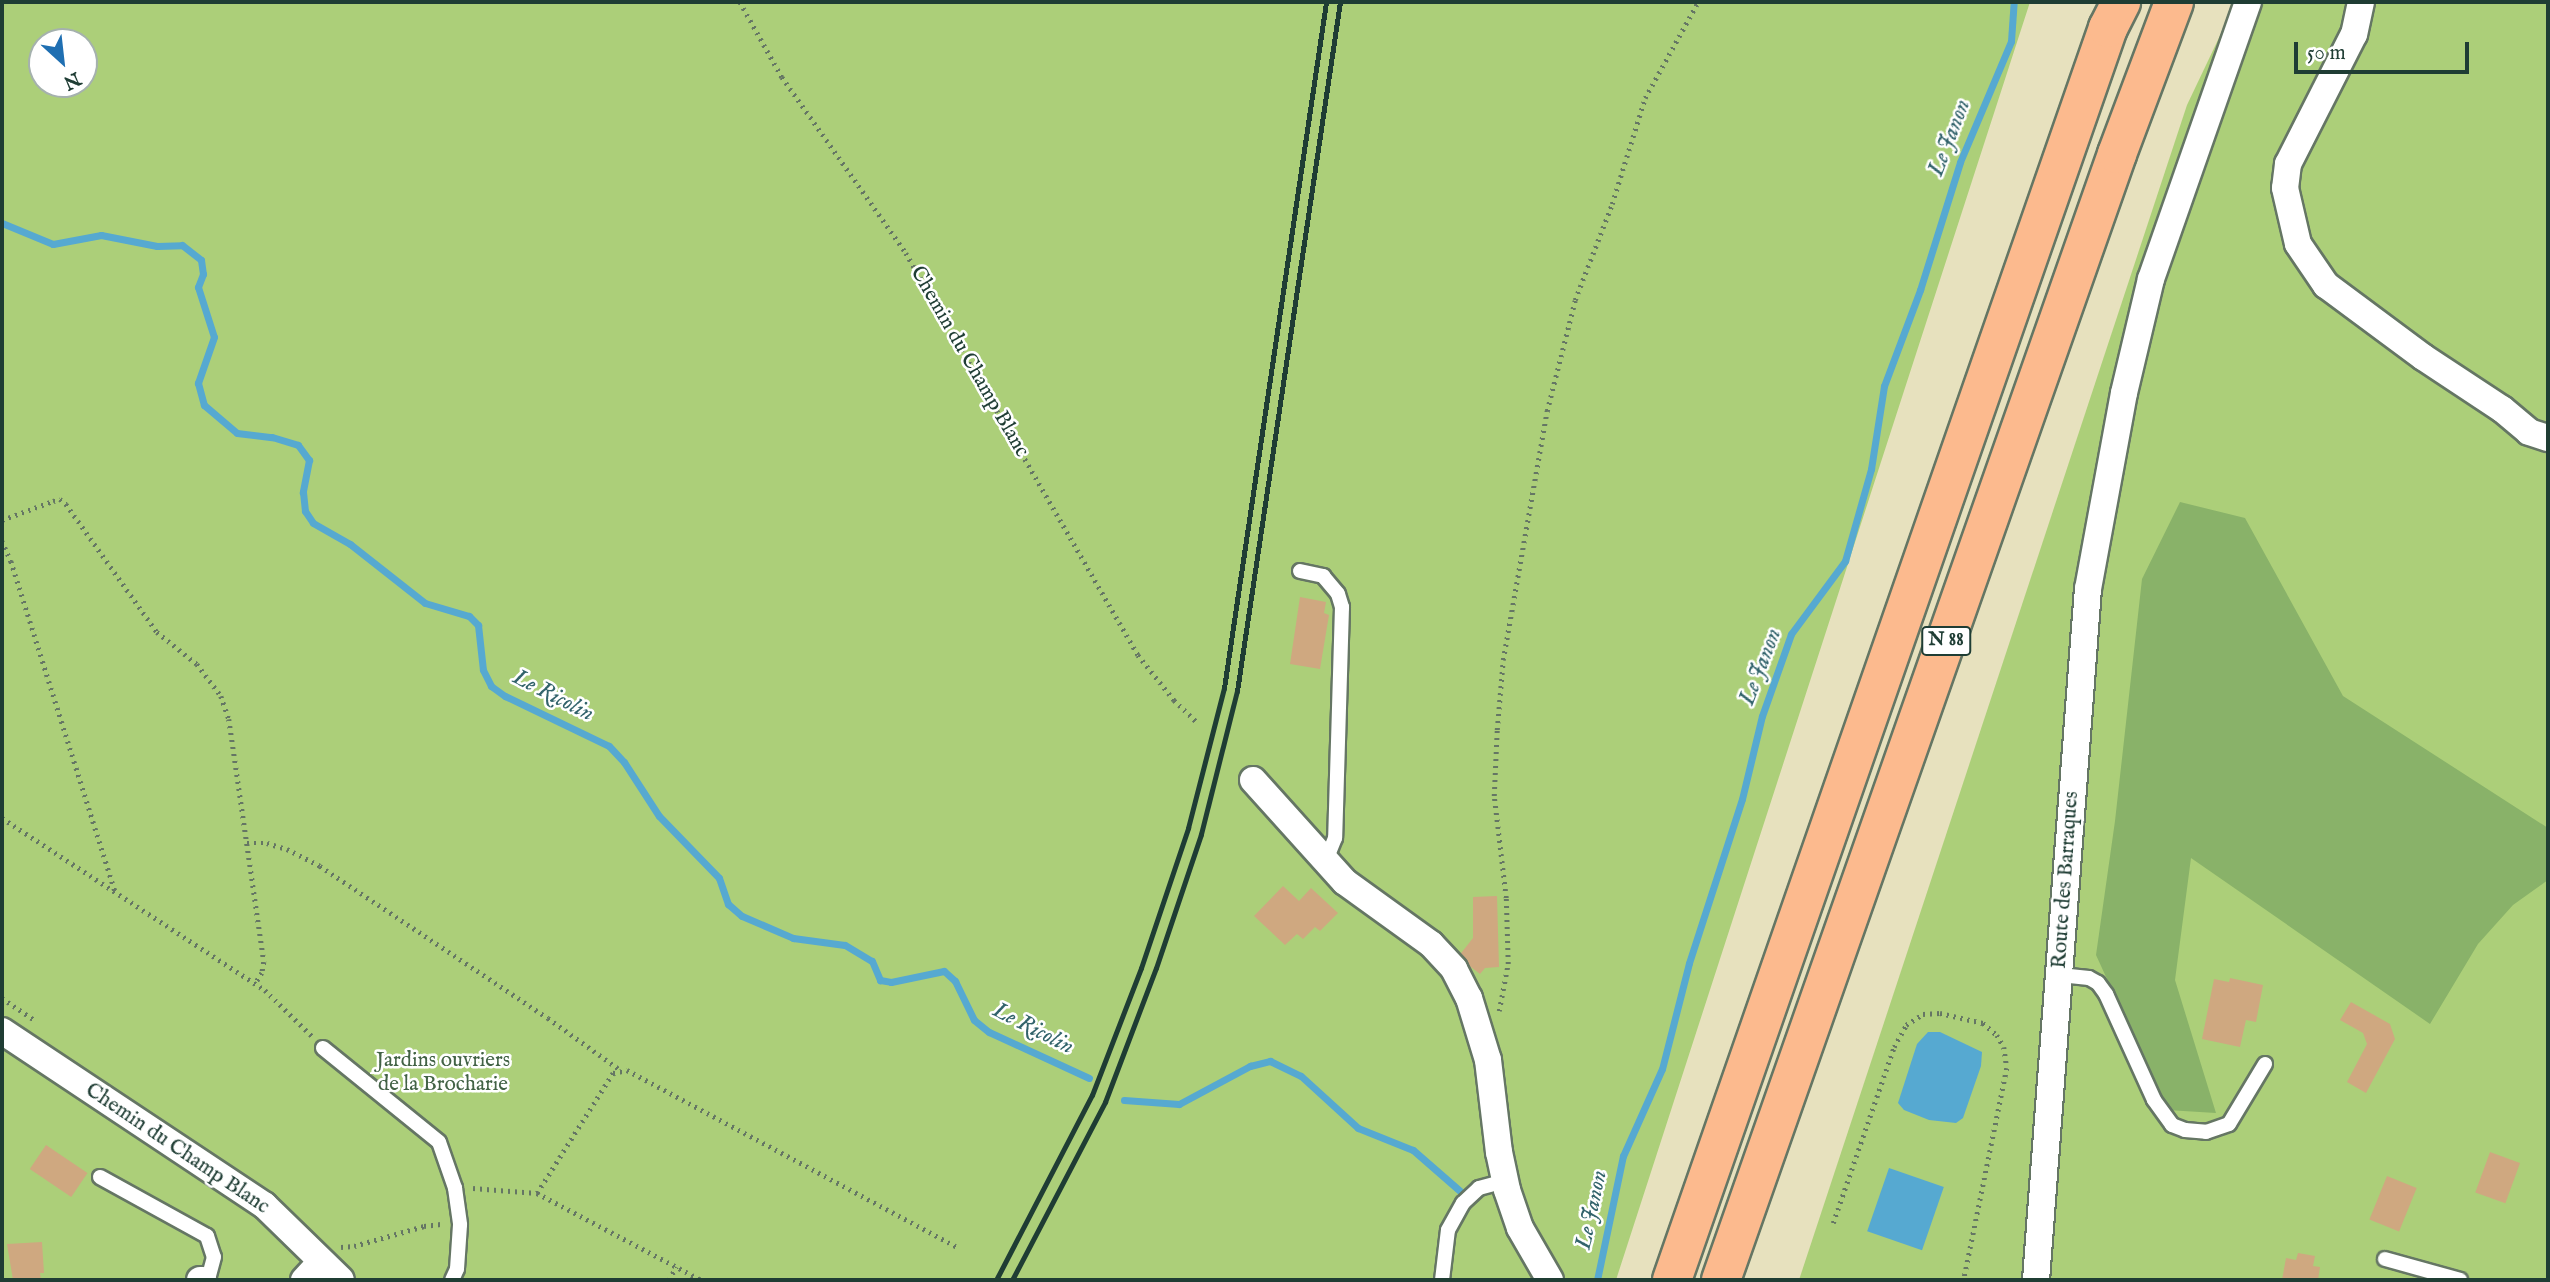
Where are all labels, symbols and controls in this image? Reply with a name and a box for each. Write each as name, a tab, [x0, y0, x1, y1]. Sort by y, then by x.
north arrow	[28, 28, 98, 98]
scale bar	[2298, 28, 2473, 72]
text: 50 m	[2307, 40, 2346, 67]
text: N	[59, 65, 84, 94]
water label: Le Janon	[1923, 96, 1977, 180]
street label: Chemin du Champ Blanc	[904, 262, 1034, 462]
water label: Le Janon	[1734, 625, 1788, 709]
road number: N 88	[1920, 626, 1972, 656]
water label: Le Ricolin	[508, 664, 598, 728]
street label: Route des Barraques	[2047, 790, 2085, 970]
water label: Le Ricolin	[988, 997, 1078, 1061]
park label: Jardins ouvriers de la Brocharie	[376, 1048, 510, 1098]
street label: Chemin du Champ Blanc	[80, 1078, 274, 1220]
water label: Le Janon	[1570, 1168, 1614, 1252]

